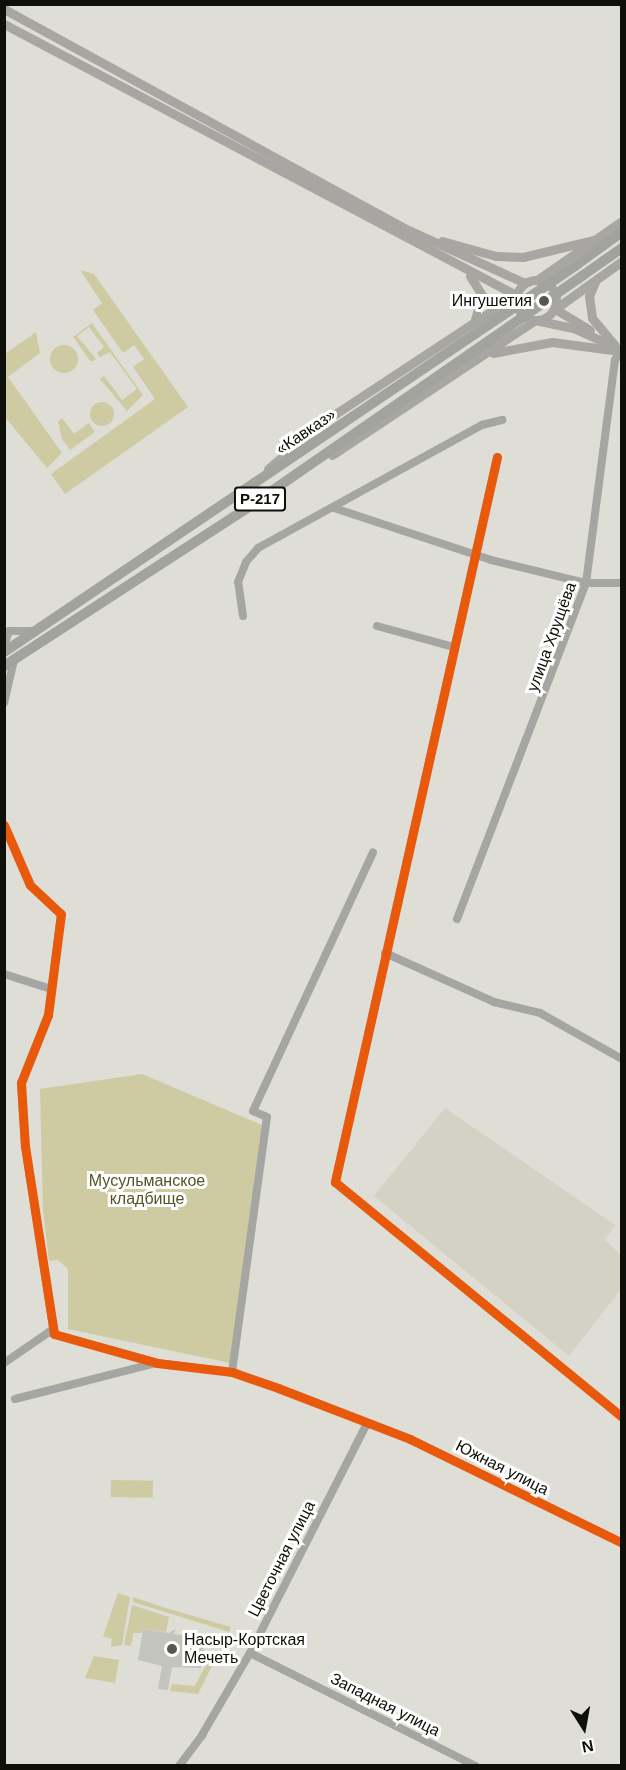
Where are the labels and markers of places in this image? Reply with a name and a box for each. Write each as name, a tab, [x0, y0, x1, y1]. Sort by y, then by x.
place label: Ингушетия	[452, 291, 532, 311]
marker: Ингушетия	[537, 294, 551, 308]
place label: Насыр-Кортская Мечеть	[184, 1630, 305, 1668]
marker: Насыр-Кортская Мечеть	[165, 1642, 179, 1656]

